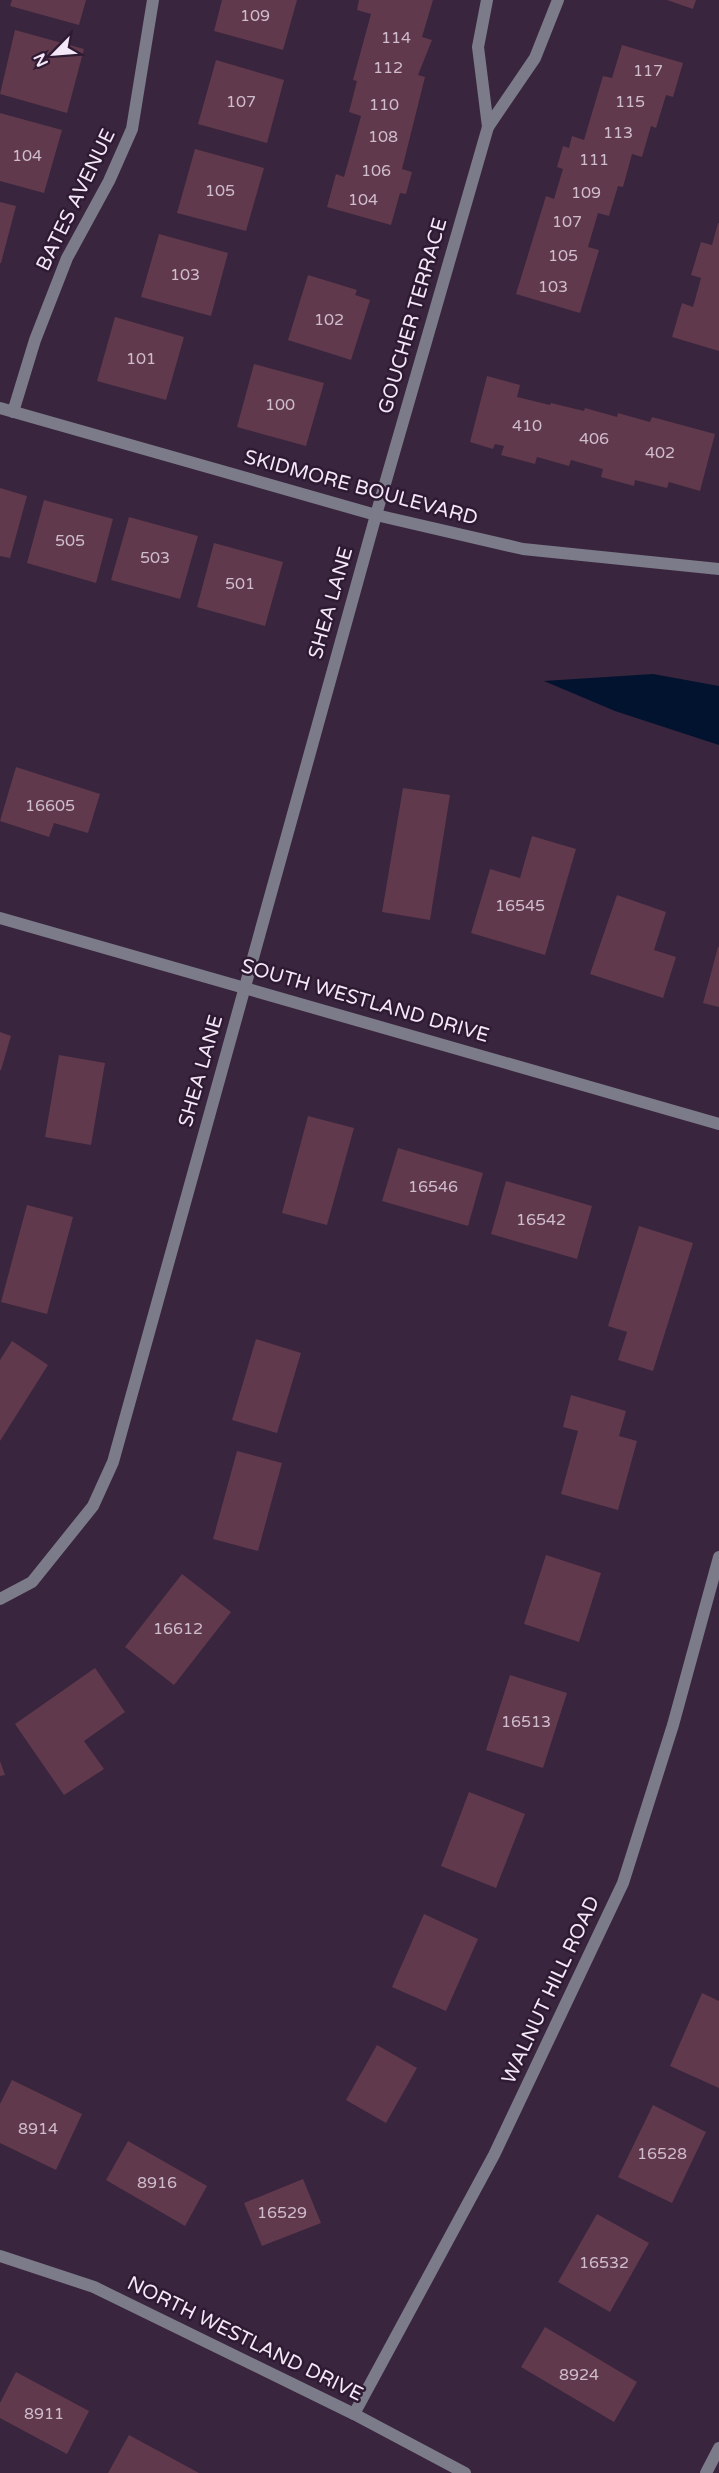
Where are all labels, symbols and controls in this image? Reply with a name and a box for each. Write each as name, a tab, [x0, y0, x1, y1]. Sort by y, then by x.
house number: 109	[240, 6, 270, 26]
north arrow	[24, 24, 84, 84]
house number: 114	[381, 28, 411, 48]
text: N	[30, 50, 53, 70]
house number: 112	[373, 58, 403, 78]
house number: 117	[633, 61, 663, 81]
house number: 107	[226, 92, 256, 112]
house number: 115	[615, 92, 645, 112]
house number: 110	[369, 95, 399, 115]
house number: 113	[603, 123, 633, 143]
street label: BATES AVENUE	[31, 125, 121, 275]
house number: 108	[368, 127, 398, 147]
house number: 104	[12, 146, 42, 166]
house number: 111	[579, 150, 609, 170]
house number: 106	[361, 161, 391, 181]
house number: 105	[205, 181, 235, 201]
house number: 109	[571, 183, 601, 203]
house number: 104	[348, 190, 378, 210]
house number: 107	[552, 212, 582, 232]
street label: GOUCHER TERRACE	[374, 215, 452, 417]
house number: 105	[548, 246, 578, 266]
house number: 103	[170, 265, 200, 285]
house number: 103	[538, 277, 568, 297]
house number: 102	[314, 310, 344, 330]
house number: 101	[126, 349, 156, 369]
house number: 100	[265, 395, 295, 415]
house number: 410	[512, 416, 542, 436]
house number: 406	[579, 429, 609, 449]
house number: 402	[645, 443, 675, 463]
street label: SKIDMORE BOULEVARD	[242, 445, 480, 531]
house number: 505	[55, 531, 85, 551]
street label: SHEA LANE	[304, 544, 358, 662]
house number: 503	[140, 548, 170, 568]
house number: 501	[225, 574, 255, 594]
house number: 16605	[25, 796, 75, 816]
house number: 16545	[495, 896, 545, 916]
street label: SOUTH WESTLAND DRIVE	[238, 954, 492, 1048]
street label: SHEA LANE	[174, 1012, 228, 1130]
house number: 16546	[408, 1177, 458, 1197]
house number: 16542	[516, 1210, 566, 1230]
house number: 16612	[153, 1619, 203, 1639]
house number: 16513	[501, 1712, 551, 1732]
street label: WALNUT HILL ROAD	[497, 1892, 605, 2088]
house number: 8914	[18, 2119, 58, 2139]
house number: 16528	[637, 2144, 687, 2164]
house number: 8916	[137, 2173, 177, 2193]
house number: 16529	[257, 2203, 307, 2223]
house number: 16532	[579, 2253, 629, 2273]
street label: NORTH WESTLAND DRIVE	[123, 2271, 367, 2407]
house number: 8924	[559, 2365, 599, 2385]
house number: 8911	[24, 2404, 64, 2424]

